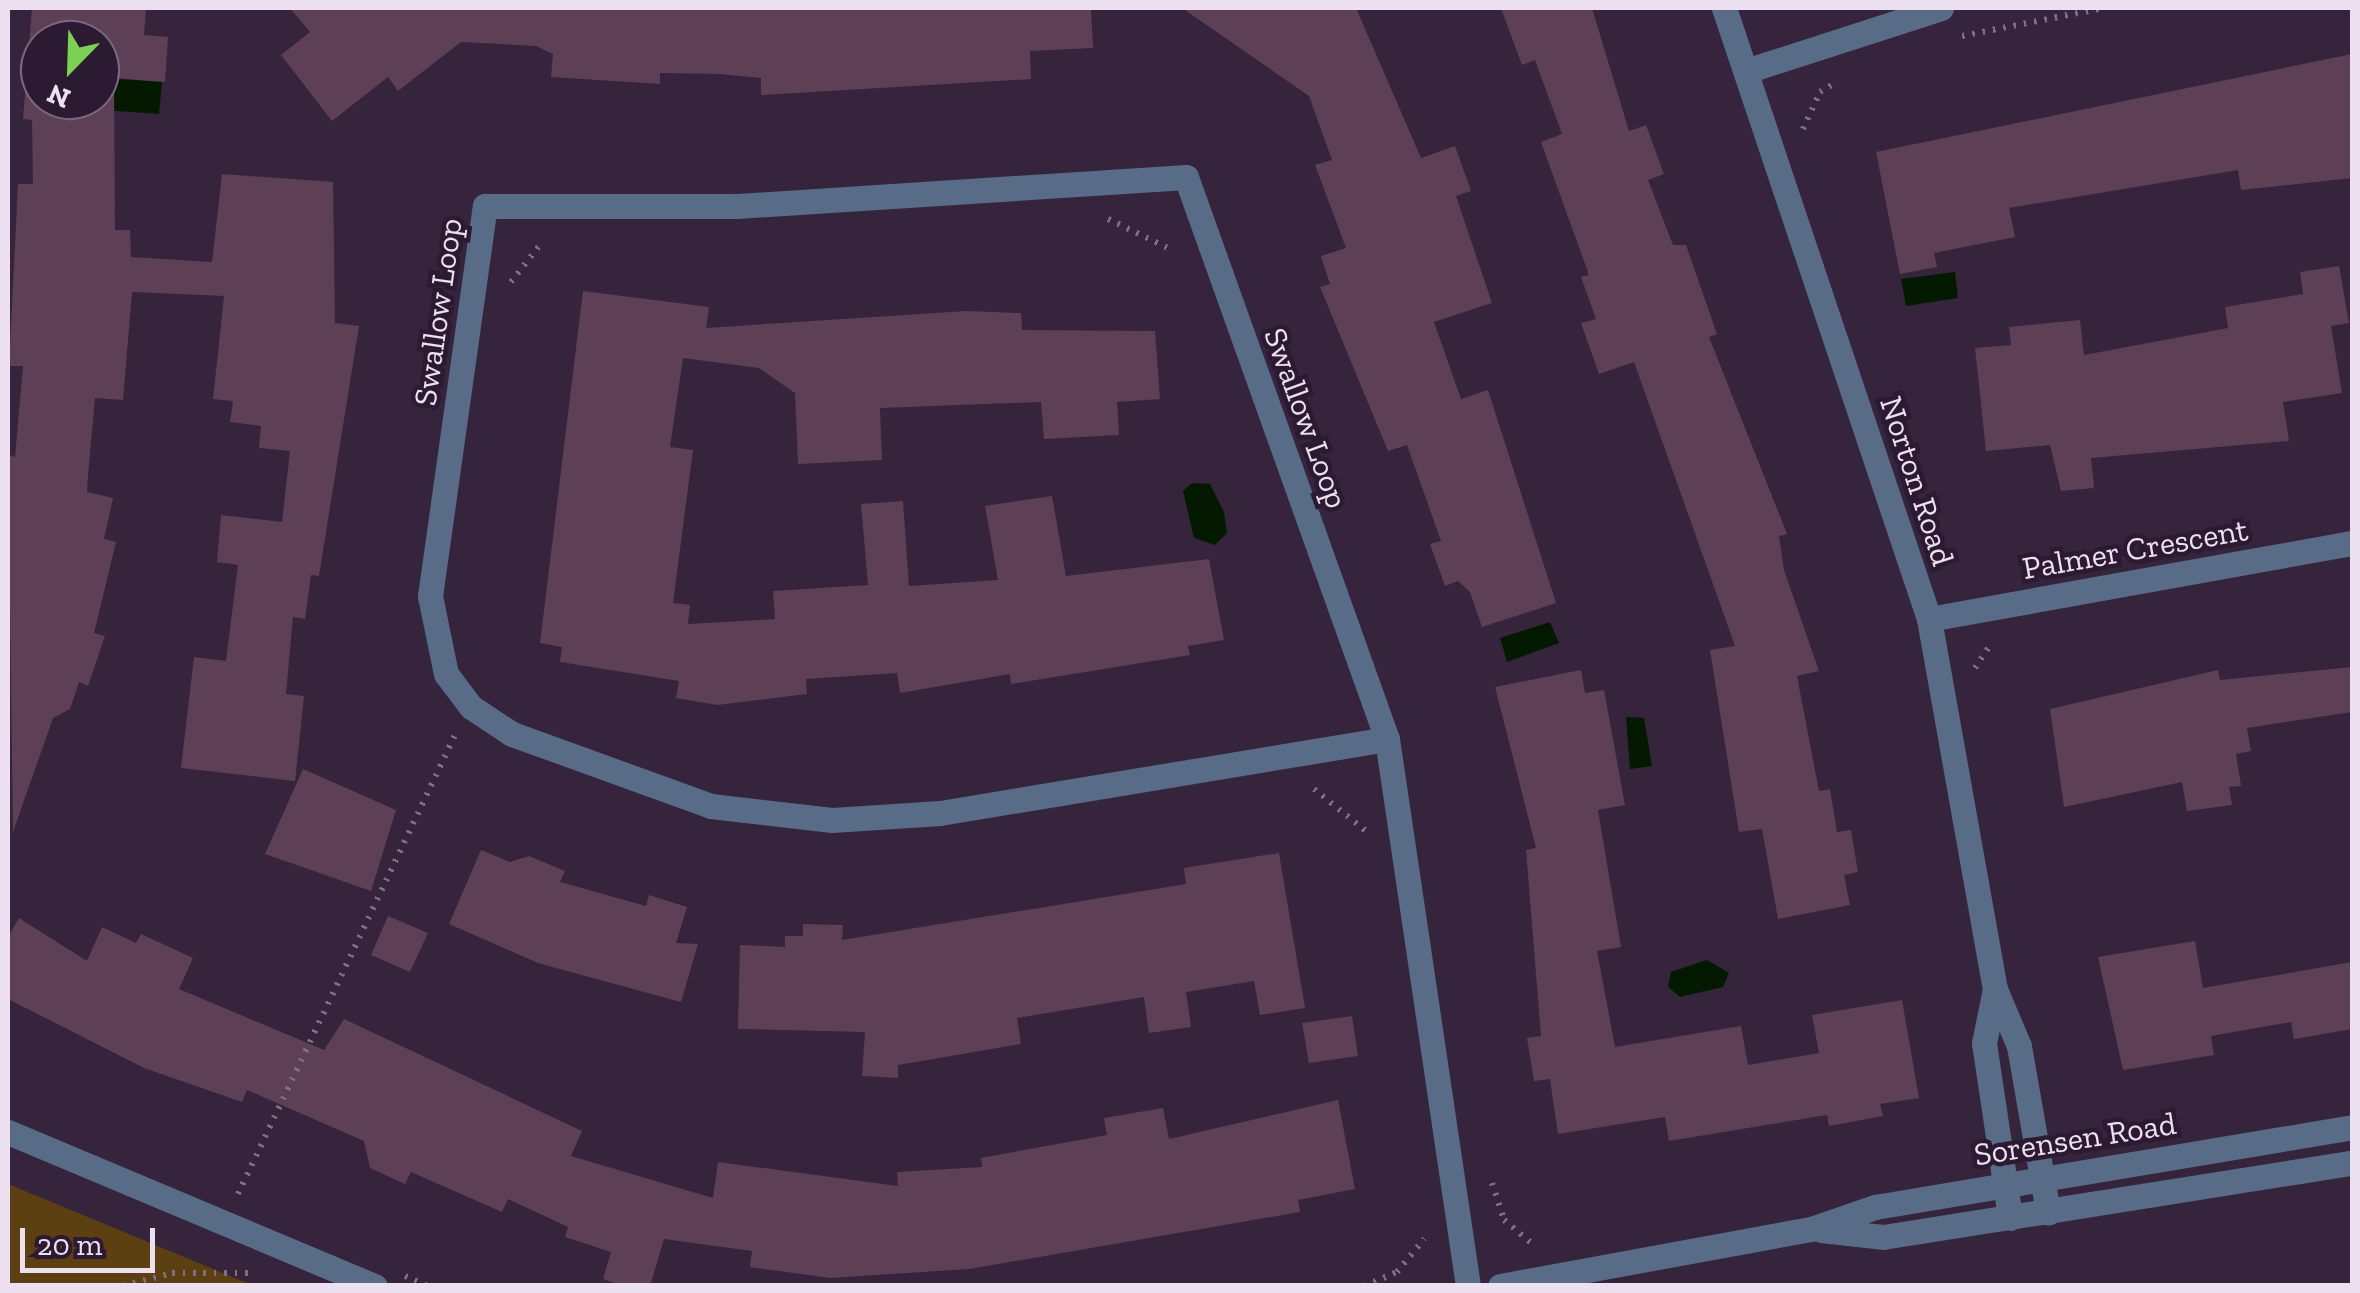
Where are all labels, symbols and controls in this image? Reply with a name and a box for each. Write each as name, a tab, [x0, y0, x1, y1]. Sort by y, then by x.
north arrow	[20, 20, 120, 120]
text: N	[43, 77, 75, 116]
street label: Swallow Loop	[406, 215, 470, 409]
street label: Swallow Loop	[1256, 322, 1356, 514]
street label: Norton Road	[1872, 392, 1962, 570]
street label: Palmer Crescent	[2019, 510, 2251, 588]
street label: Sorensen Road	[1971, 1104, 2179, 1174]
scale bar	[25, 1208, 160, 1270]
text: 20 m	[37, 1227, 102, 1263]

